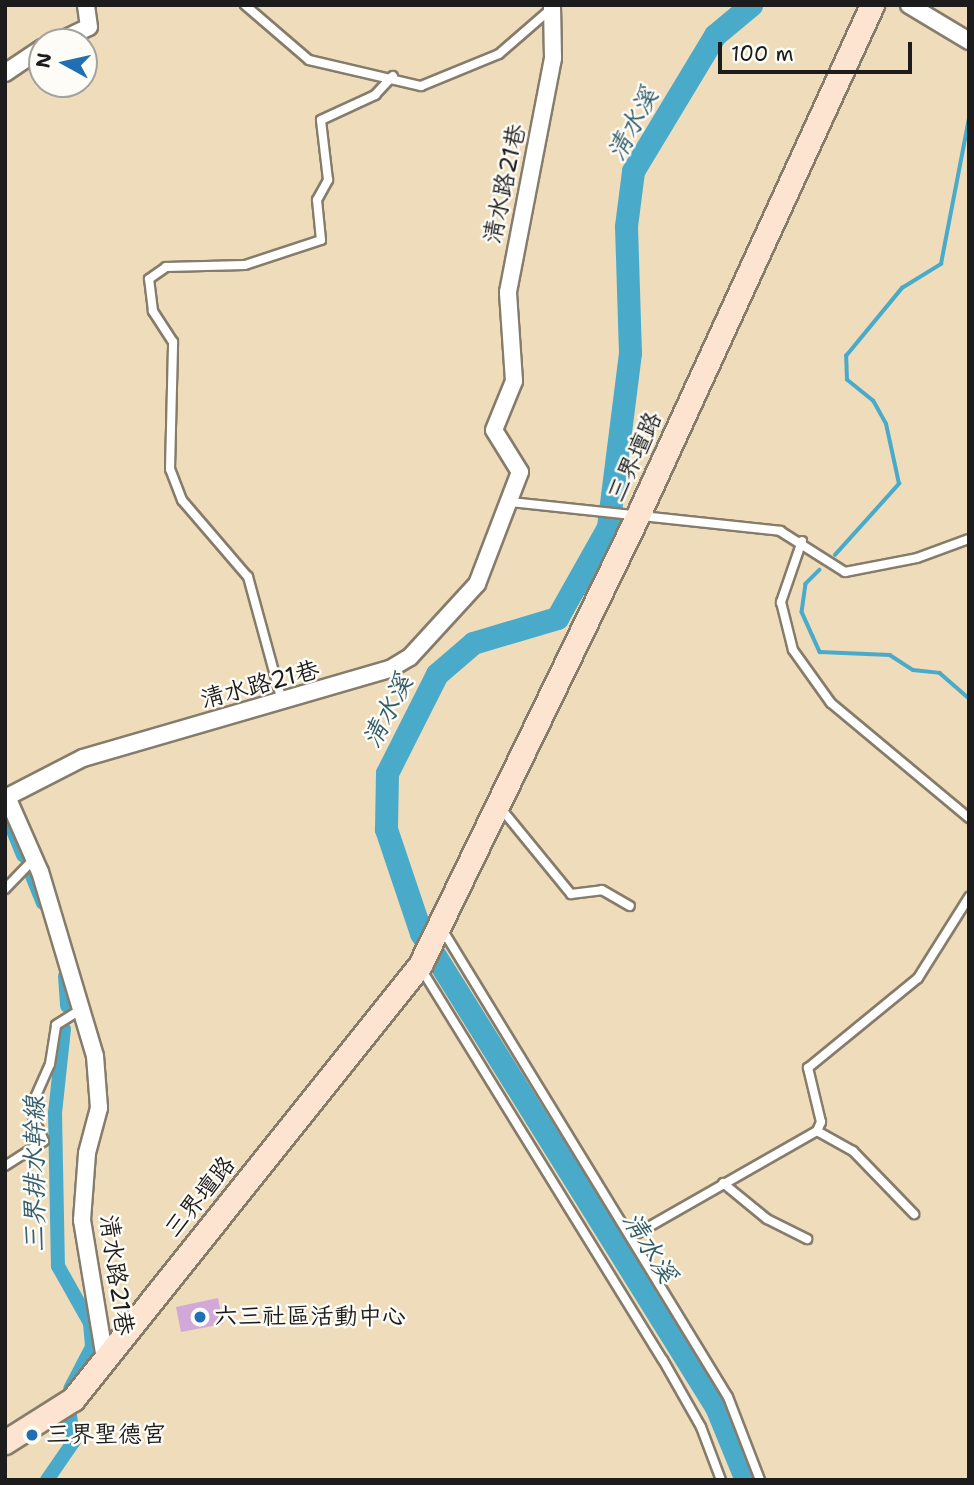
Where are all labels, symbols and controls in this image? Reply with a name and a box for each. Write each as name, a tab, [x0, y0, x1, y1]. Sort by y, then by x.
north arrow	[28, 28, 98, 98]
scale bar	[722, 28, 916, 72]
text: 100 m	[731, 40, 794, 68]
text: N	[30, 51, 57, 69]
water label: 清水溪	[600, 82, 664, 166]
street label: 清水路21巷	[478, 122, 532, 246]
street label: 三界壇路	[602, 407, 668, 507]
street label: 清水路21巷	[198, 655, 322, 715]
water label: 清水溪	[355, 669, 419, 753]
water label: 三界排水幹線	[18, 1096, 50, 1252]
street label: 三界壇路	[159, 1151, 241, 1243]
water label: 清水溪	[616, 1206, 684, 1288]
street label: 清水路21巷	[93, 1213, 139, 1337]
place label: 六三社區活動中心	[214, 1303, 406, 1331]
marker: 六三社區活動中心	[192, 1309, 208, 1325]
place label: 三界聖德宮	[46, 1421, 166, 1449]
marker: 三界聖德宮	[24, 1427, 40, 1443]

